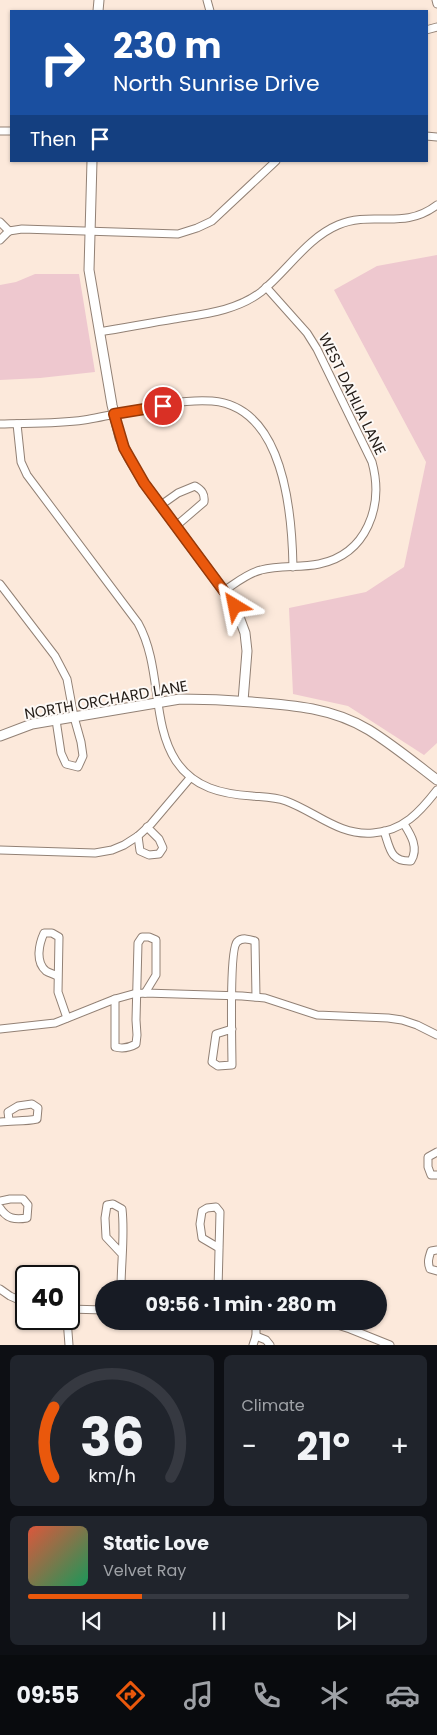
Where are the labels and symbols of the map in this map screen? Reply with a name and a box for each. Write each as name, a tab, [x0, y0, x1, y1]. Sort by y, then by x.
street label: WEST DAHLIA LANE	[314, 329, 391, 458]
pin	[142, 385, 184, 427]
position arrow	[208, 579, 260, 631]
street label: NORTH ORCHARD LANE	[23, 675, 189, 724]
speed limit sign: 40	[15, 1265, 80, 1330]

